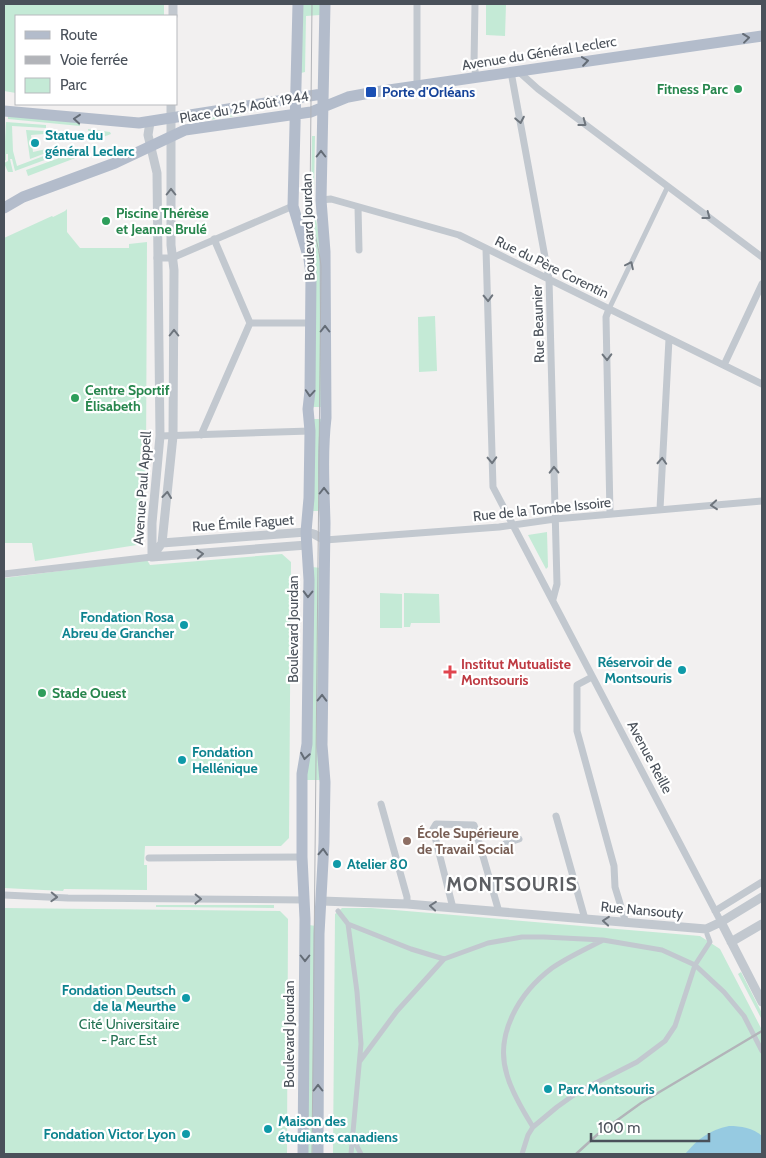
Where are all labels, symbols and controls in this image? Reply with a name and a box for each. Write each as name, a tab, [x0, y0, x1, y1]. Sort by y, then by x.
legend	[15, 15, 178, 105]
text: Route	[60, 26, 98, 44]
street label: Avenue du Général Leclerc	[460, 32, 618, 74]
one-way arrow	[743, 33, 751, 44]
text: Voie ferrée	[60, 51, 128, 69]
one-way arrow	[581, 56, 590, 66]
text: Parc	[60, 76, 87, 94]
place label: Fitness Parc	[657, 80, 729, 98]
place label: Porte d'Orléans	[382, 83, 475, 101]
marker: Fitness Parc	[732, 83, 744, 95]
marker: Porte d'Orléans	[364, 85, 378, 99]
street label: Place du 25 Août 1944	[178, 87, 310, 127]
one-way arrow	[73, 113, 81, 124]
one-way arrow	[514, 115, 524, 124]
one-way arrow	[577, 117, 587, 126]
place label: Statue du général Leclerc	[45, 126, 135, 160]
marker: Statue du général Leclerc	[29, 137, 41, 149]
one-way arrow	[316, 150, 326, 158]
street label: Boulevard Jourdan	[297, 173, 319, 281]
one-way arrow	[166, 188, 176, 196]
place label: Piscine Thérèse et Jeanne Brulé	[116, 204, 209, 238]
one-way arrow	[701, 210, 710, 218]
marker: Piscine Thérèse et Jeanne Brulé	[100, 215, 112, 227]
street label: Rue du Père Corentin	[492, 232, 612, 302]
one-way arrow	[624, 261, 634, 270]
street label: Rue Beaunier	[528, 284, 548, 363]
one-way arrow	[482, 294, 493, 302]
one-way arrow	[320, 325, 330, 332]
one-way arrow	[169, 328, 179, 336]
one-way arrow	[602, 354, 612, 362]
place label: Centre Sportif Élisabeth	[85, 381, 170, 415]
one-way arrow	[304, 389, 315, 397]
marker: Centre Sportif Élisabeth	[69, 392, 81, 404]
street label: Avenue Paul Appell	[129, 430, 155, 545]
one-way arrow	[487, 456, 498, 464]
one-way arrow	[657, 457, 668, 465]
one-way arrow	[549, 466, 559, 474]
one-way arrow	[319, 487, 329, 494]
one-way arrow	[161, 490, 172, 498]
street label: Rue de la Tombe Issoire	[472, 493, 612, 525]
one-way arrow	[709, 499, 717, 510]
street label: Rue Émile Faguet	[192, 510, 295, 536]
one-way arrow	[197, 548, 205, 559]
street label: Boulevard Jourdan	[284, 575, 302, 683]
one-way arrow	[303, 590, 314, 598]
place label: Fondation Rosa Abreu de Grancher	[62, 608, 174, 642]
marker: Fondation Rosa Abreu de Grancher	[178, 619, 190, 631]
place label: Réservoir de Montsouris	[597, 653, 672, 687]
place label: Institut Mutualiste Montsouris	[461, 655, 571, 689]
marker: Réservoir de Montsouris	[676, 664, 688, 676]
marker: Institut Mutualiste Montsouris	[443, 665, 457, 679]
place label: Stade Ouest	[52, 684, 127, 702]
marker: Stade Ouest	[36, 687, 48, 699]
one-way arrow	[317, 694, 327, 702]
street label: Avenue Reille	[623, 718, 677, 796]
place label: Fondation Hellénique	[192, 743, 258, 777]
one-way arrow	[301, 752, 311, 760]
marker: Fondation Hellénique	[176, 754, 188, 766]
place label: École Supérieure de Travail Social	[417, 824, 519, 858]
marker: École Supérieure de Travail Social	[401, 835, 413, 847]
one-way arrow	[318, 848, 329, 856]
place label: Atelier 80	[347, 855, 408, 873]
marker: Atelier 80	[331, 858, 343, 870]
district label: MONTSOURIS	[446, 873, 578, 896]
one-way arrow	[50, 892, 58, 903]
one-way arrow	[194, 894, 202, 905]
street label: Rue Nansouty	[600, 897, 684, 923]
one-way arrow	[429, 901, 437, 912]
one-way arrow	[602, 916, 610, 927]
one-way arrow	[299, 955, 310, 963]
street label: Boulevard Jourdan	[280, 980, 298, 1088]
place label: Fondation Deutsch de la Meurthe	[62, 981, 176, 1015]
marker: Fondation Deutsch de la Meurthe	[180, 992, 192, 1004]
park label: Cité Universitaire - Parc Est	[79, 1015, 179, 1049]
place label: Parc Montsouris	[558, 1080, 655, 1098]
marker: Parc Montsouris	[542, 1083, 554, 1095]
one-way arrow	[313, 1084, 323, 1092]
scale bar	[591, 1110, 708, 1142]
place label: Maison des étudiants canadiens	[278, 1112, 398, 1146]
text: 100 m	[598, 1119, 640, 1137]
marker: Maison des étudiants canadiens	[262, 1123, 274, 1135]
place label: Fondation Victor Lyon	[44, 1125, 176, 1143]
marker: Fondation Victor Lyon	[180, 1128, 192, 1140]

